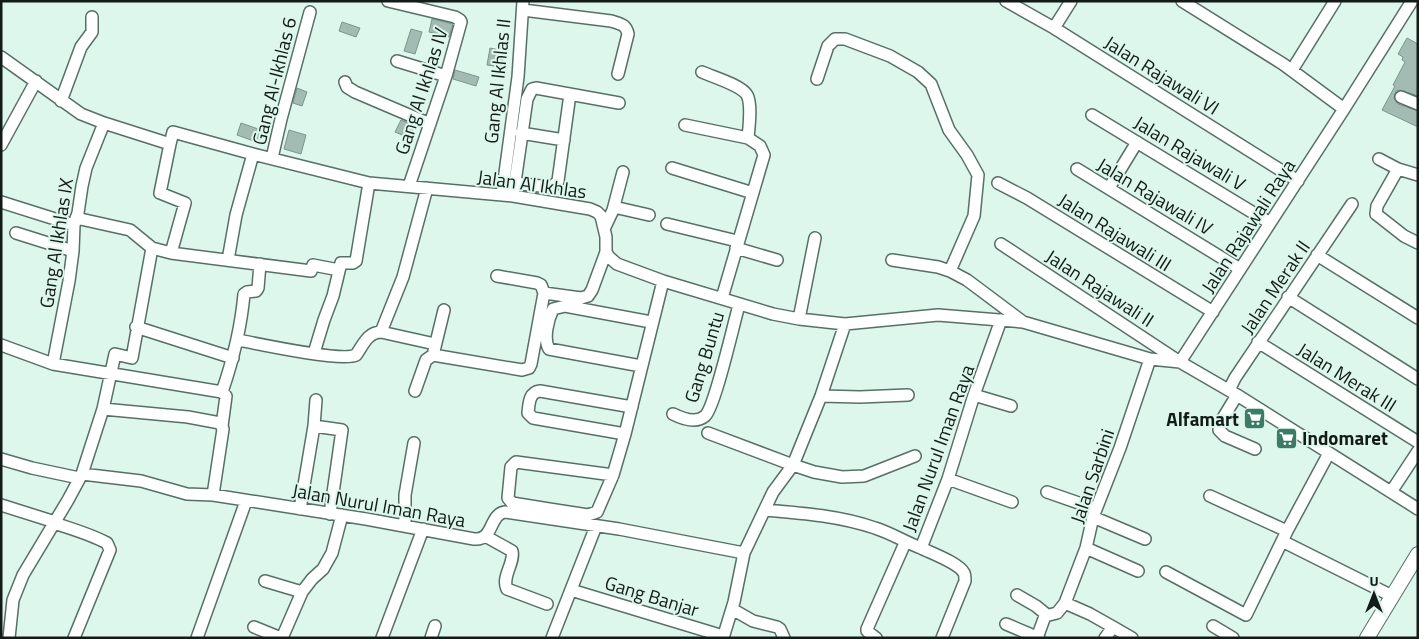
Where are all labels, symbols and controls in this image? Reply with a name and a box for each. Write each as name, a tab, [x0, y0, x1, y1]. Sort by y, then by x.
street label: Gang Al-Ikhlas 6	[244, 14, 303, 148]
street label: Gang Al Ikhlas II	[476, 17, 517, 145]
street label: Gang Al Ikhlas IV	[386, 24, 455, 158]
street label: Jalan Rajawali VI	[1099, 28, 1225, 121]
street label: Jalan Rajawali V	[1129, 108, 1252, 197]
street label: Jalan Rajawali IV	[1092, 150, 1219, 242]
street label: Jalan Rajawali Raya	[1193, 153, 1302, 298]
street label: Jalan Al Ikhlas	[476, 161, 589, 206]
street label: Gang Al Ikhlas IX	[31, 175, 80, 310]
street label: Jalan Rajawali III	[1053, 185, 1178, 278]
street label: Jalan Merak II	[1233, 234, 1317, 339]
street label: Jalan Rajawali II	[1040, 242, 1160, 334]
street label: Gang Buntu	[676, 308, 731, 406]
street label: Jalan Merak III	[1292, 335, 1403, 419]
street label: Jalan Nurul Iman Raya	[894, 360, 981, 535]
place label: Alfamart	[1166, 404, 1239, 433]
supermarket icon: Alfamart	[1243, 407, 1267, 431]
place label: Indomaret	[1302, 423, 1388, 452]
street label: Jalan Sarbini	[1062, 425, 1121, 527]
supermarket icon: Indomaret	[1274, 426, 1298, 450]
street label: Jalan Nurul Iman Raya	[290, 475, 469, 534]
street label: Gang Banjar	[601, 567, 703, 624]
north arrow	[1349, 569, 1399, 619]
text: U	[1369, 570, 1379, 591]

